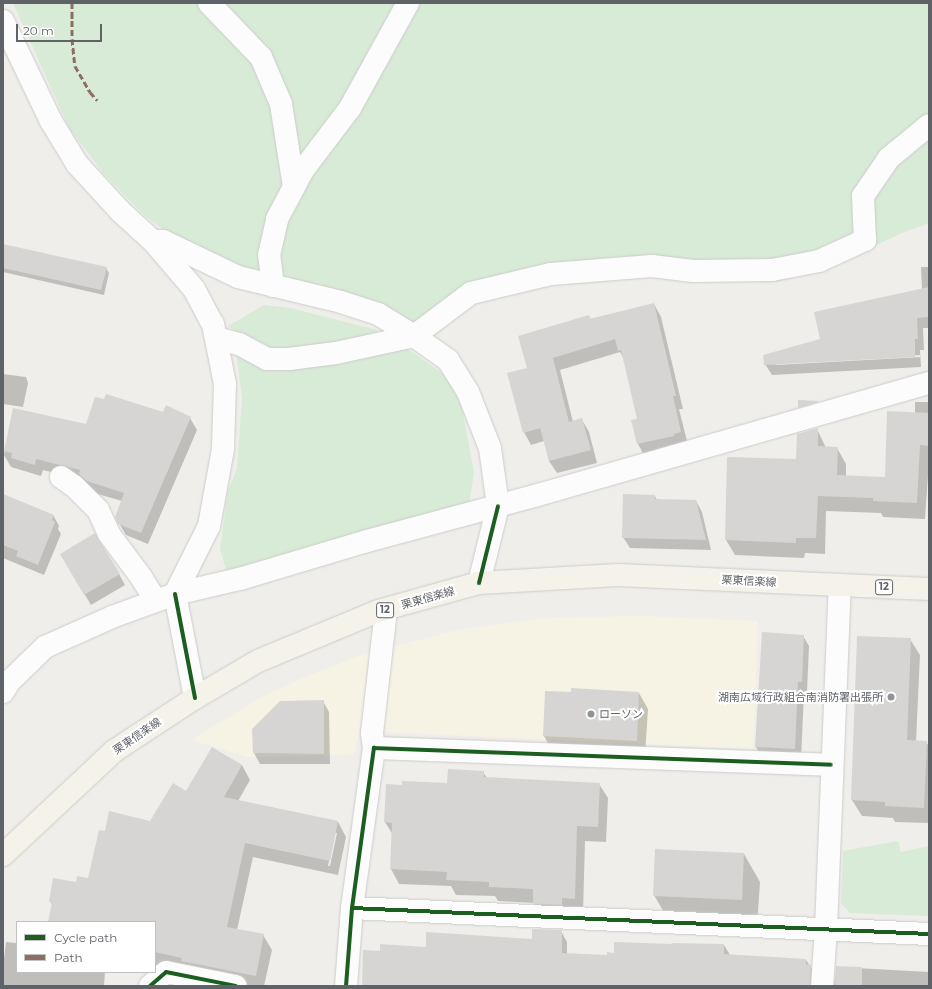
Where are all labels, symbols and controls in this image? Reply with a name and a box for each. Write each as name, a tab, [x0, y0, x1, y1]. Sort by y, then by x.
scale bar	[18, 16, 104, 42]
text: 20 m	[23, 23, 54, 38]
street label: 栗東信楽線	[721, 573, 777, 589]
road number: 12	[875, 579, 893, 595]
street label: 栗東信楽線	[400, 584, 456, 612]
road number: 12	[376, 602, 394, 618]
place label: 湖南広域行政組合南消防署出張所	[718, 690, 883, 704]
marker: 湖南広域行政組合南消防署出張所	[886, 692, 896, 702]
place label: ローソン	[599, 707, 643, 721]
marker: ローソン	[586, 709, 596, 719]
street label: 栗東信楽線	[111, 715, 163, 757]
legend	[16, 921, 156, 973]
text: Cycle path	[54, 930, 117, 945]
text: Path	[54, 950, 83, 965]

